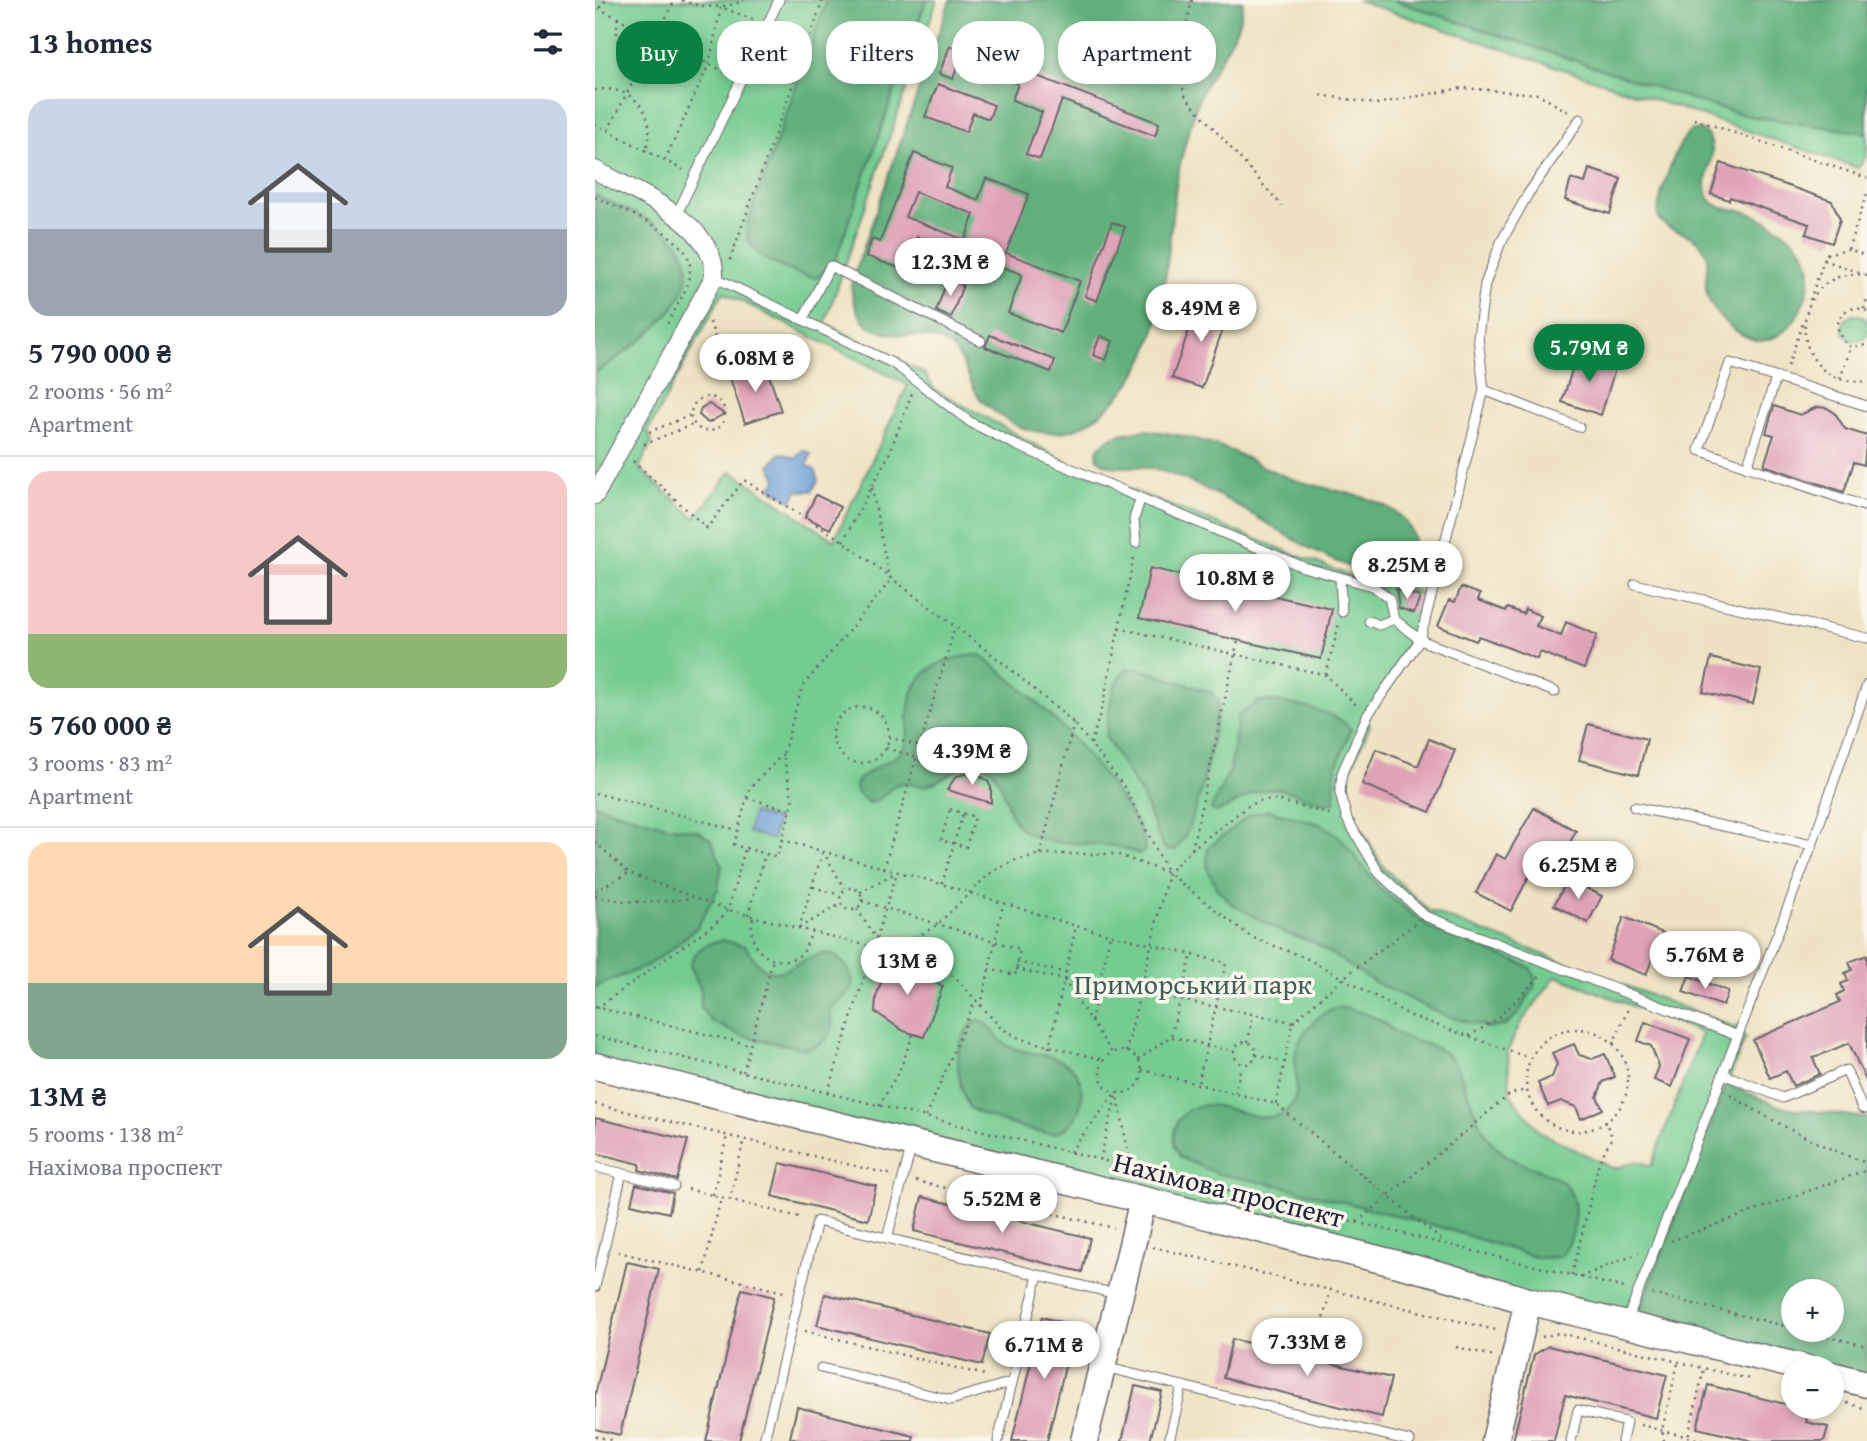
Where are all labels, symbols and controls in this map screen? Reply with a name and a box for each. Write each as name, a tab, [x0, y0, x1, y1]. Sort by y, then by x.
text: 13 homes	[28, 20, 153, 64]
chip: Buy	[616, 21, 703, 84]
chip: Rent	[717, 21, 812, 84]
chip: Filters	[826, 21, 938, 84]
chip: New	[952, 21, 1044, 84]
chip: Apartment	[1058, 21, 1216, 84]
icon: filters	[529, 23, 567, 61]
icon: home	[235, 145, 361, 271]
pin: 12.3M ₴	[885, 238, 1015, 298]
text: 12.3M ₴	[910, 244, 990, 277]
pin: 8.49M ₴	[1136, 284, 1266, 344]
text: 8.49M ₴	[1161, 290, 1241, 323]
pin: 5.79M ₴	[1524, 324, 1654, 384]
text: 5 790 000 ₴	[28, 330, 172, 374]
text: 5.79M ₴	[1549, 330, 1629, 363]
pin: 6.08M ₴	[690, 334, 820, 394]
text: 6.08M ₴	[715, 340, 795, 373]
text: 2 rooms · 56 m²	[28, 374, 172, 407]
text: Apartment	[28, 407, 133, 440]
icon: home	[235, 517, 361, 643]
pin: 8.25M ₴	[1342, 542, 1472, 601]
text: 8.25M ₴	[1367, 547, 1447, 580]
pin: 10.8M ₴	[1170, 554, 1300, 614]
text: 10.8M ₴	[1195, 560, 1275, 593]
text: 5 760 000 ₴	[28, 702, 172, 746]
pin: 4.39M ₴	[907, 728, 1037, 787]
text: 4.39M ₴	[932, 733, 1012, 766]
text: 3 rooms · 83 m²	[28, 746, 172, 779]
text: Apartment	[28, 779, 133, 812]
pin: 6.25M ₴	[1513, 842, 1643, 901]
text: 6.25M ₴	[1538, 847, 1618, 880]
icon: home	[235, 888, 361, 1014]
pin: 5.76M ₴	[1640, 932, 1770, 991]
pin: 13M ₴	[858, 937, 956, 997]
text: 5.76M ₴	[1665, 937, 1745, 970]
text: 13M ₴	[877, 943, 937, 976]
park label: Приморський парк	[1074, 963, 1312, 1004]
text: 13M ₴	[28, 1073, 107, 1117]
text: 5 rooms · 138 m²	[28, 1117, 183, 1150]
street label: Нахімова проспект	[1109, 1141, 1349, 1238]
text: Нахімова проспект	[28, 1150, 222, 1183]
pin: 5.52M ₴	[937, 1176, 1067, 1235]
text: 5.52M ₴	[962, 1181, 1042, 1214]
map controls	[1781, 1279, 1844, 1419]
button: +	[1781, 1279, 1844, 1342]
pin: 7.33M ₴	[1242, 1318, 1372, 1378]
pin: 6.71M ₴	[979, 1322, 1109, 1381]
text: 7.33M ₴	[1267, 1324, 1347, 1357]
text: 6.71M ₴	[1004, 1327, 1084, 1360]
button: −	[1781, 1356, 1844, 1419]

